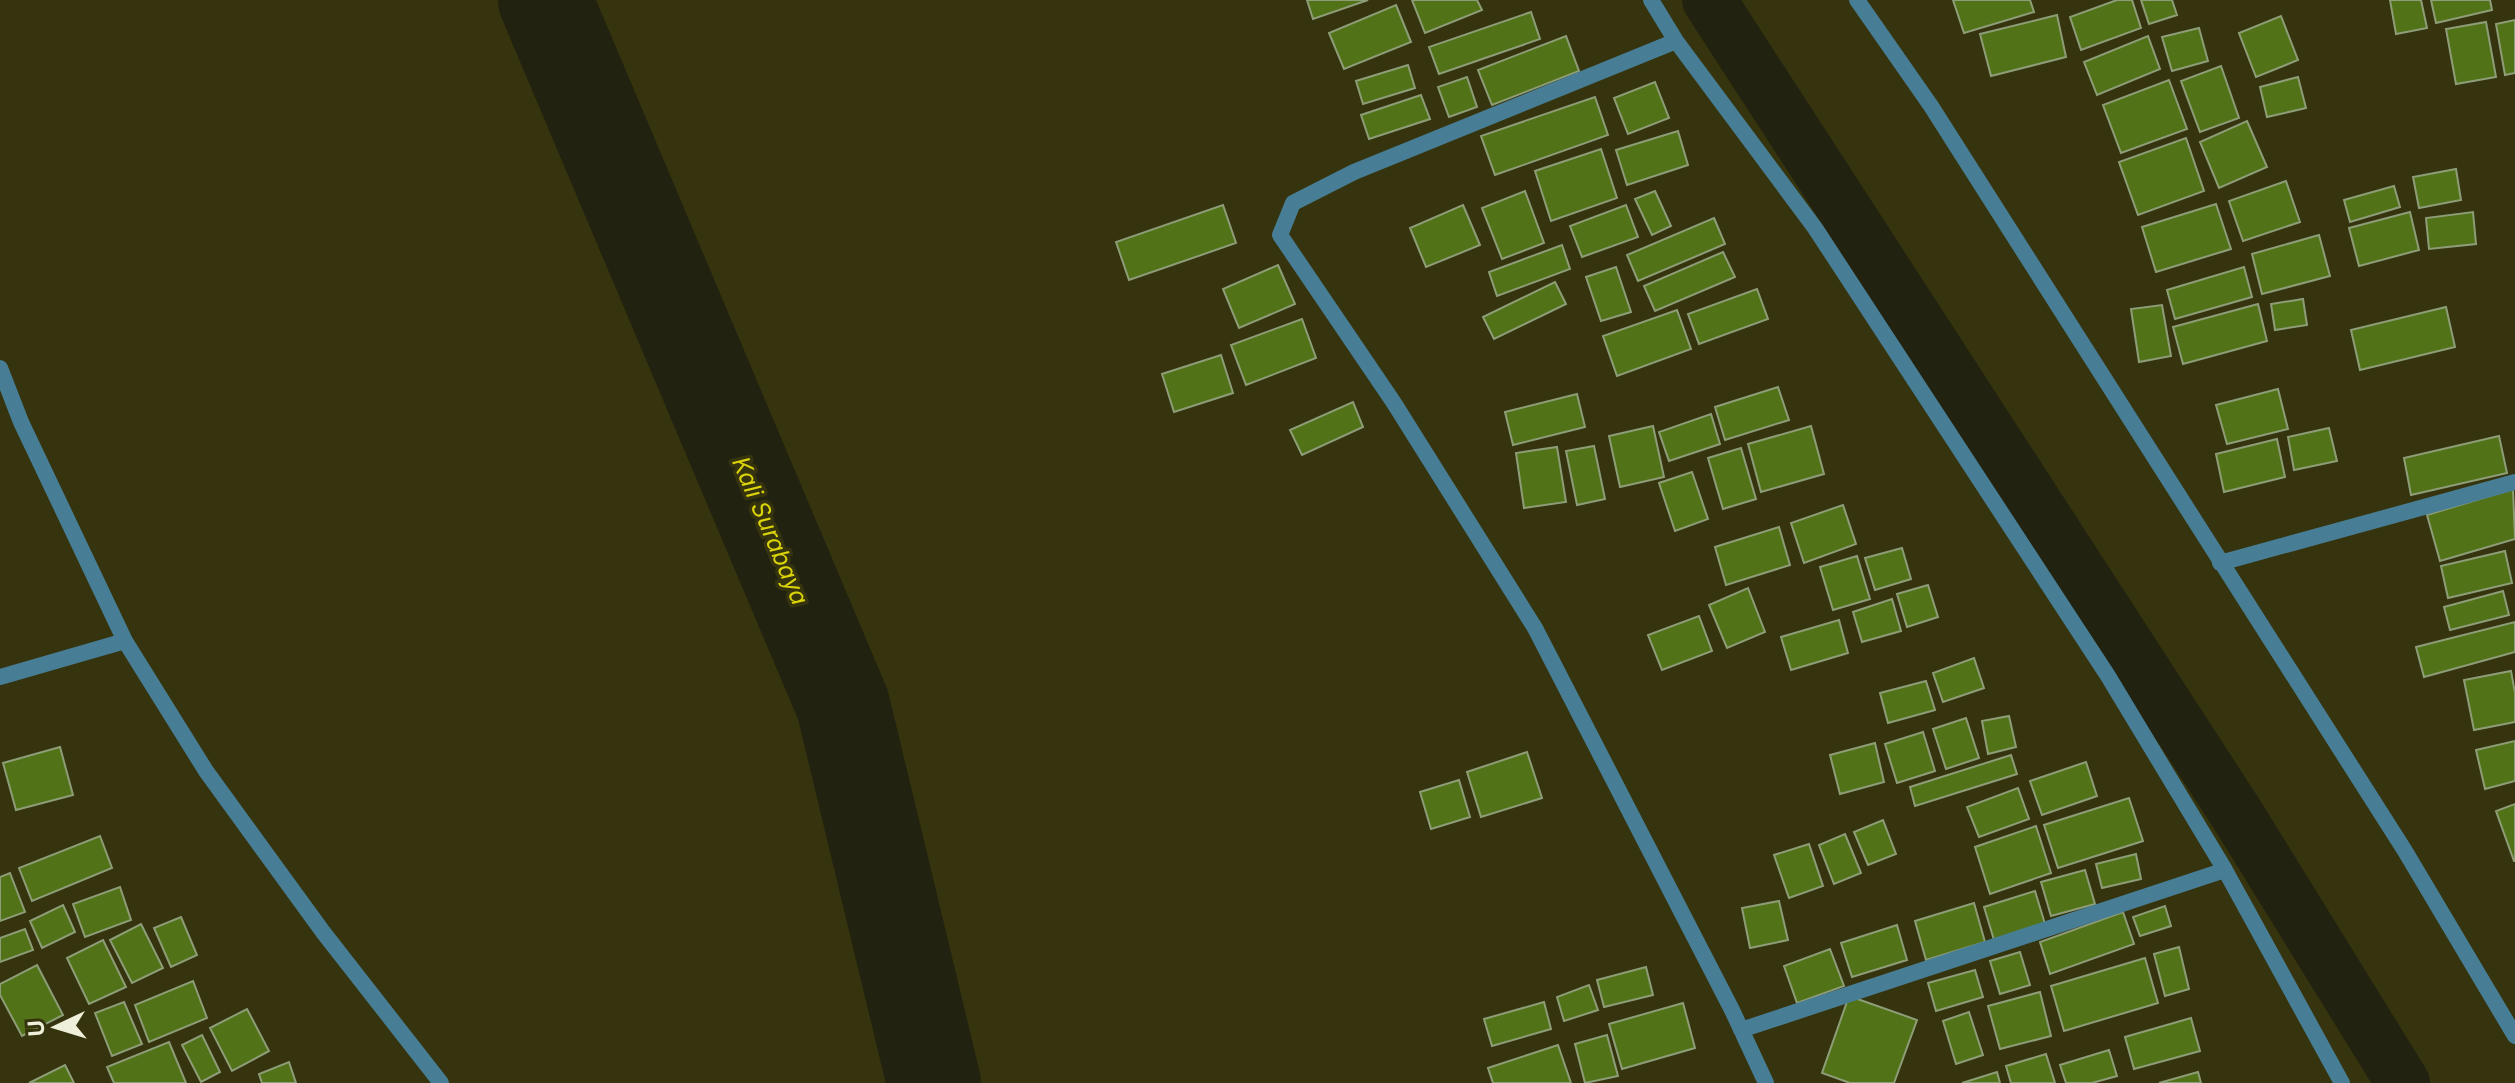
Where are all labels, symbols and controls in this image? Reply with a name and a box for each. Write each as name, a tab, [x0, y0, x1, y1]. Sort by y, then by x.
water label: Kali Surabaya	[726, 452, 815, 609]
north arrow	[16, 987, 96, 1067]
text: U	[23, 1019, 50, 1037]

